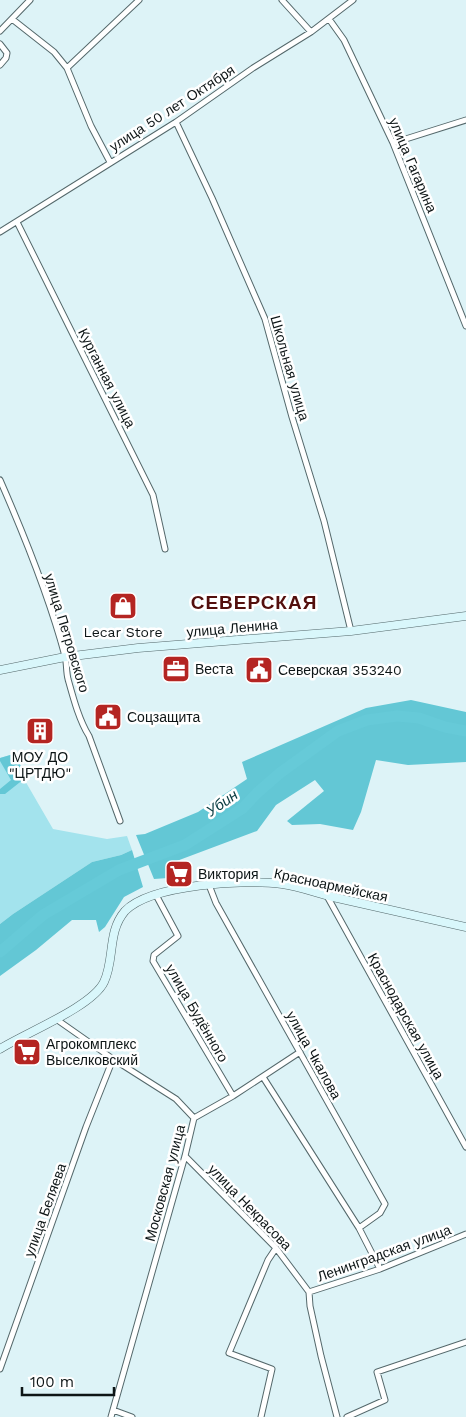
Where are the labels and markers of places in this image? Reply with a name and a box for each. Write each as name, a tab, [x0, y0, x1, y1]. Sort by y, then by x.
shop icon: Lecar Store	[108, 591, 138, 621]
place label: Lecar Store	[84, 624, 162, 640]
office icon: Веста	[161, 654, 191, 684]
public building icon: Северская 353240	[244, 655, 274, 685]
place label: Веста	[195, 661, 233, 677]
place label: Северская 353240	[278, 662, 402, 678]
public building icon: Соцзащита	[93, 702, 123, 732]
place label: Соцзащита	[127, 709, 201, 725]
building icon: МОУ ДО "ЦРТДЮ"	[25, 716, 55, 746]
place label: МОУ ДО "ЦРТДЮ"	[9, 749, 71, 781]
supermarket icon: Виктория	[164, 859, 194, 889]
place label: Виктория	[198, 866, 259, 882]
place label: Агрокомплекс Выселковский	[46, 1036, 138, 1068]
supermarket icon: Агрокомплекс Выселковский	[12, 1037, 42, 1067]

